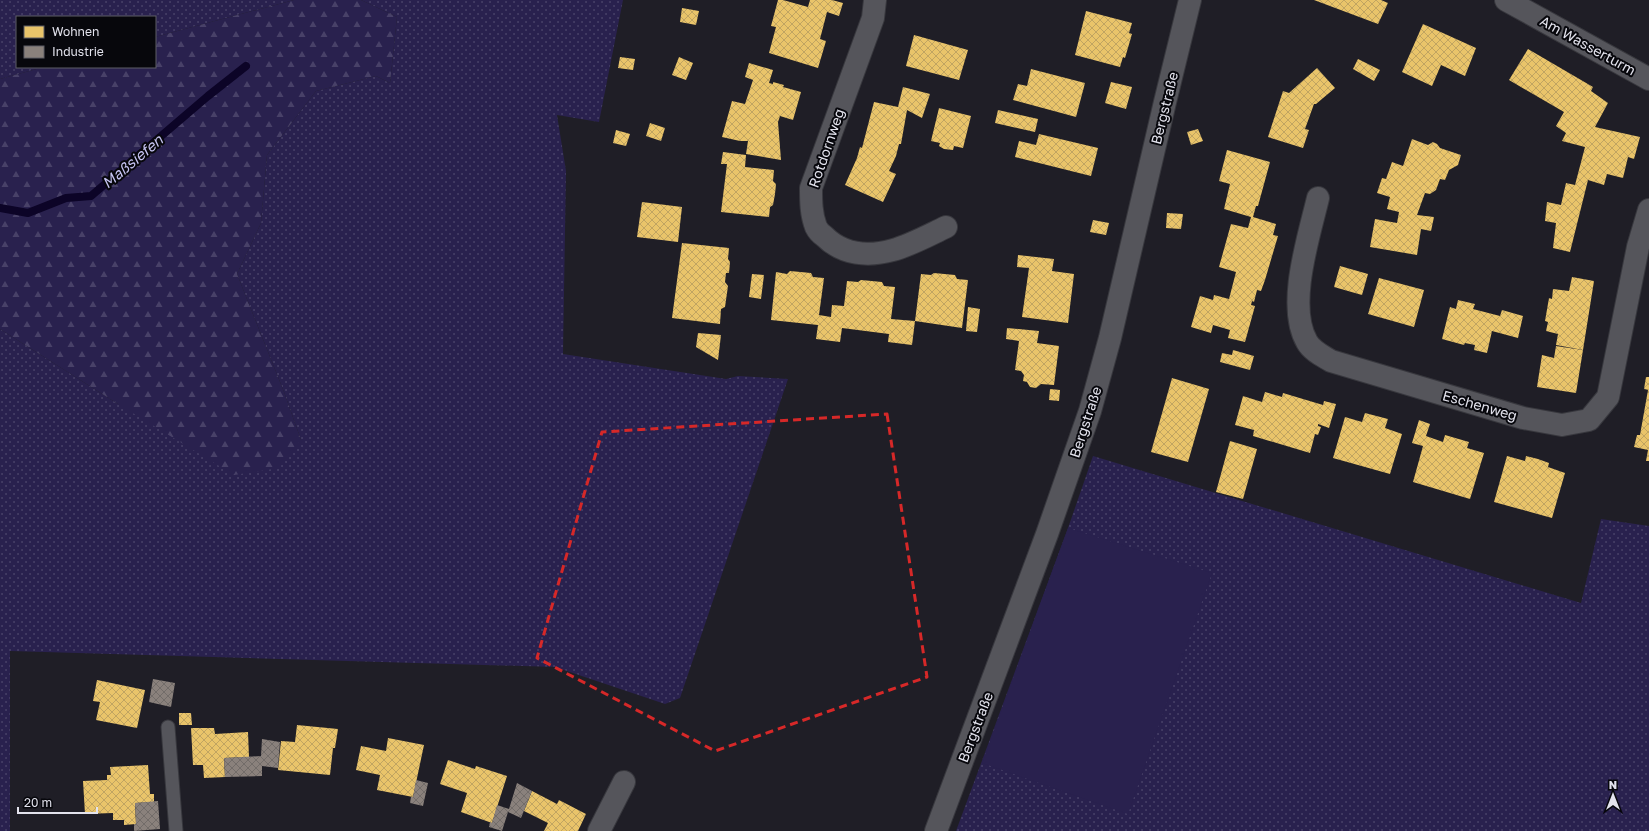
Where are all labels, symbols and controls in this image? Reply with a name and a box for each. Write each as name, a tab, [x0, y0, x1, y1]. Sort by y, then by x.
street label: Am Wasserturm	[1537, 12, 1639, 78]
legend	[16, 16, 156, 68]
text: Wohnen	[52, 24, 99, 39]
text: Industrie	[52, 44, 104, 59]
street label: Bergstraße	[1147, 70, 1181, 146]
street label: Rotdornweg	[805, 106, 847, 190]
water label: Maßsiefen	[98, 130, 167, 192]
street label: Bergstraße	[1065, 384, 1105, 460]
street label: Eschenweg	[1441, 386, 1519, 424]
street label: Bergstraße	[954, 689, 996, 765]
north arrow	[1593, 775, 1633, 815]
text: N	[1609, 778, 1617, 791]
scale bar	[18, 789, 97, 815]
text: 20 m	[24, 795, 52, 810]

